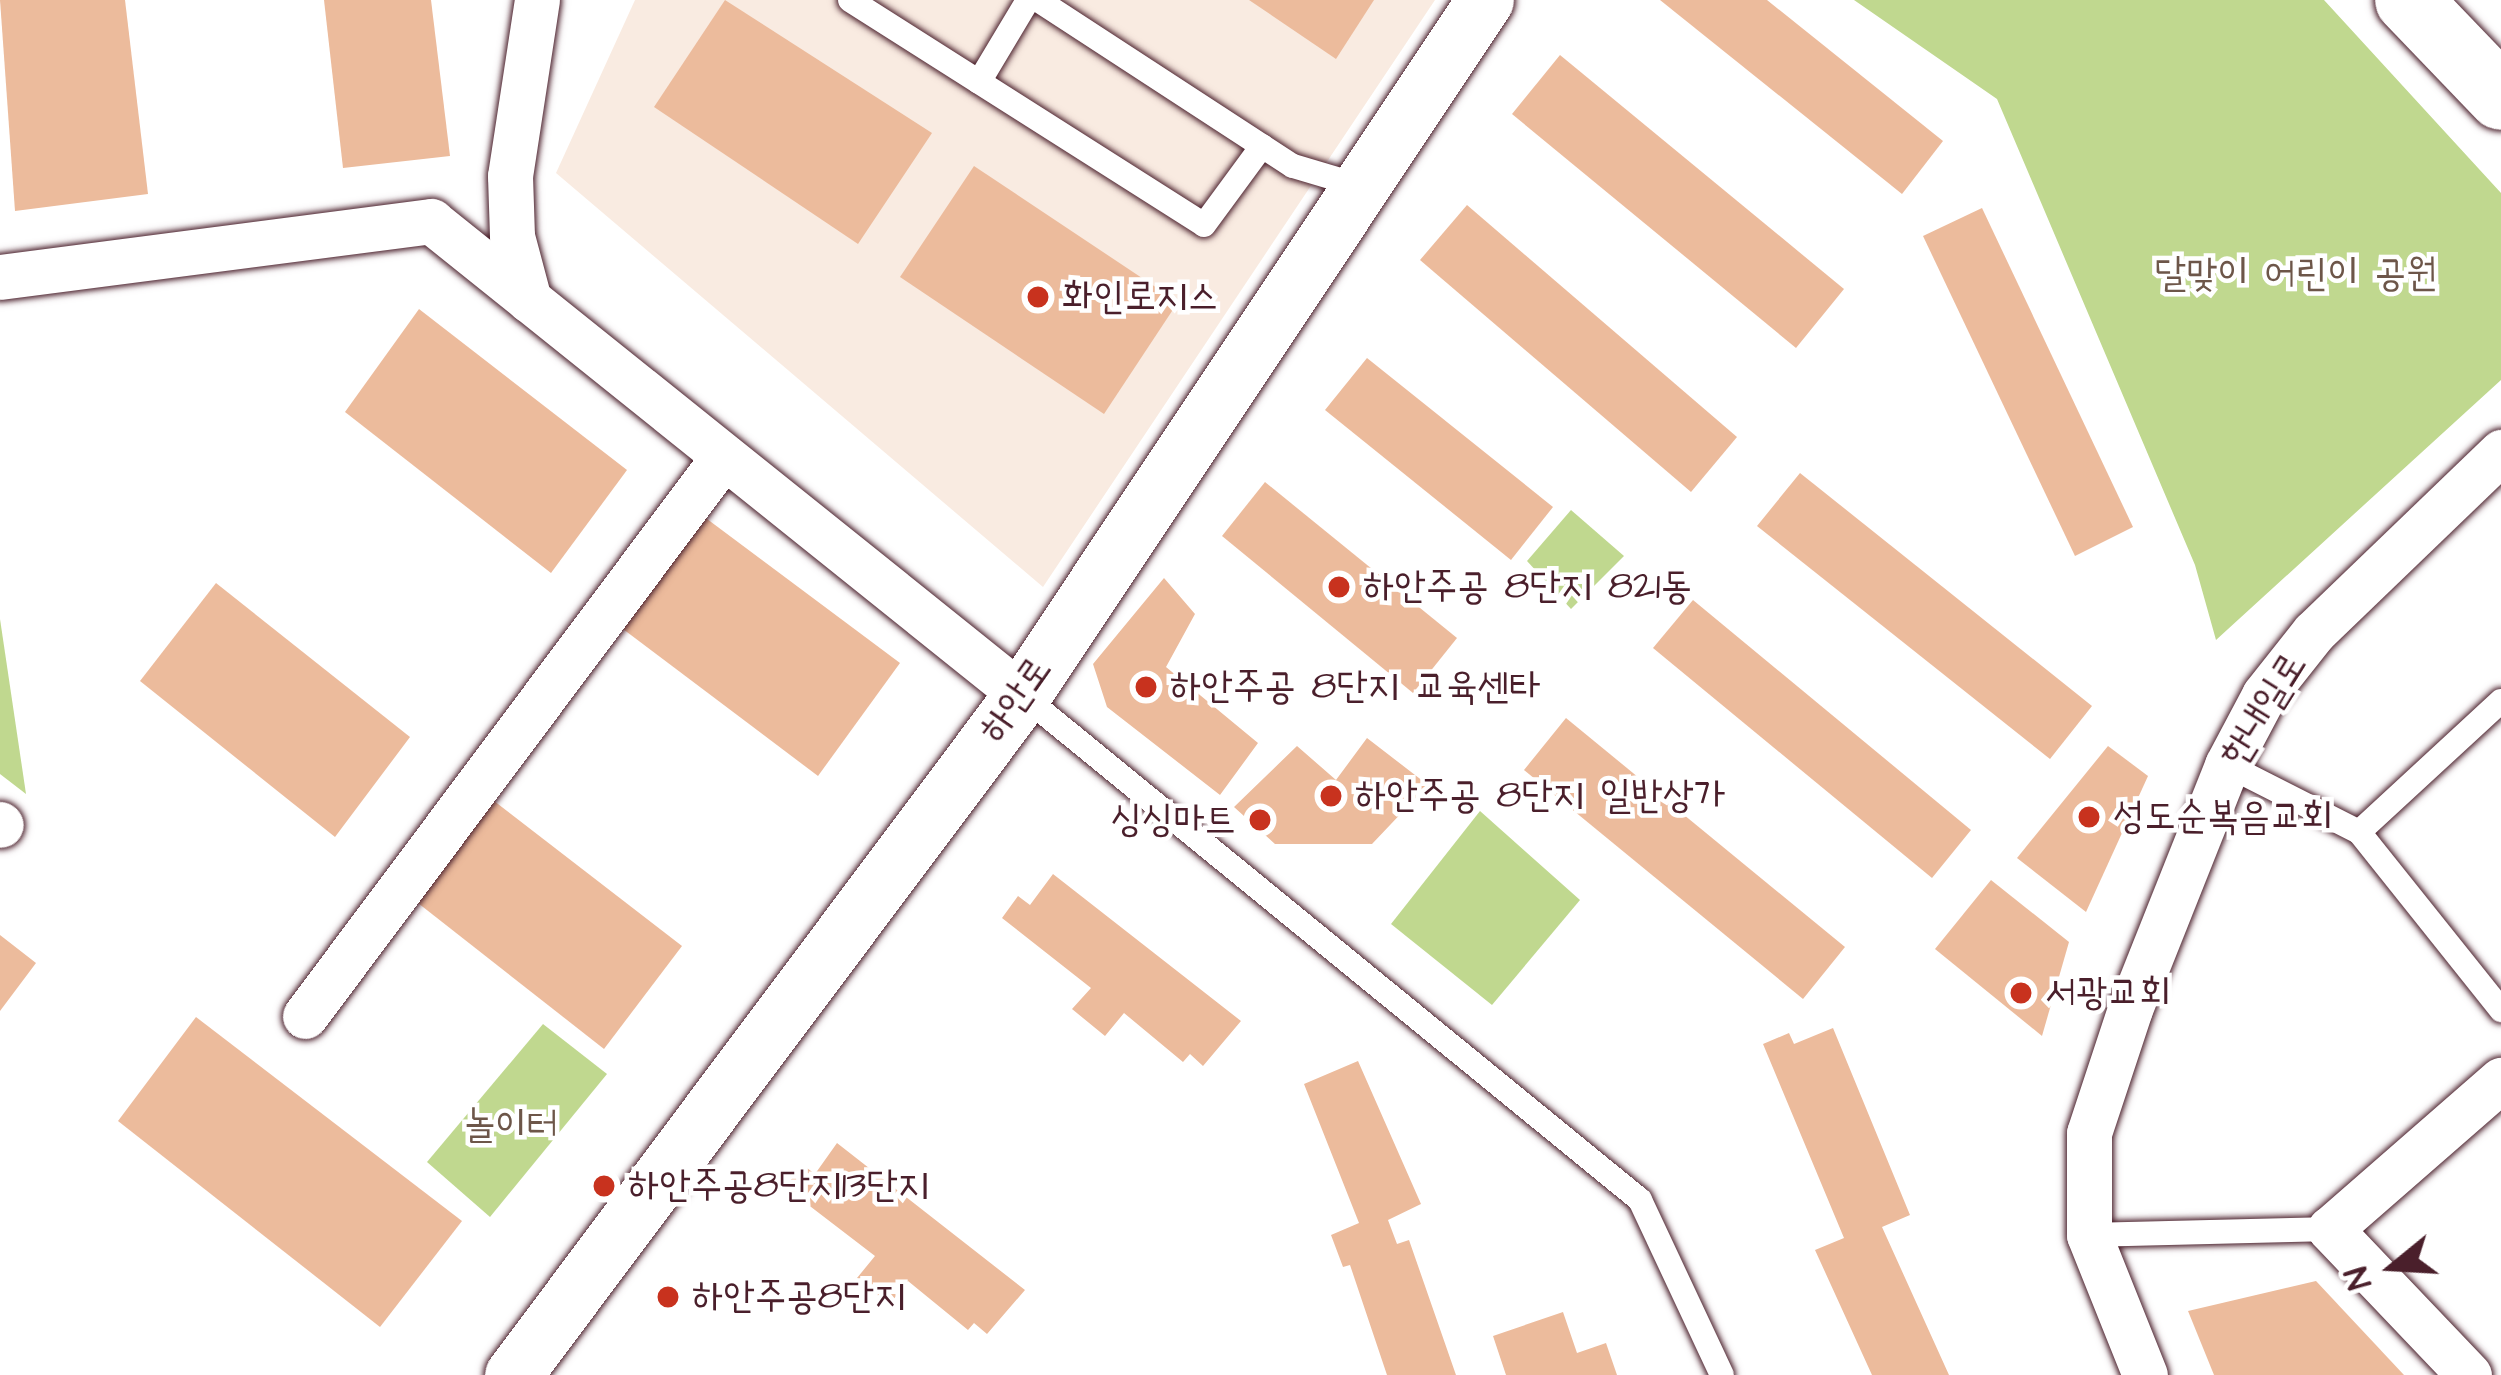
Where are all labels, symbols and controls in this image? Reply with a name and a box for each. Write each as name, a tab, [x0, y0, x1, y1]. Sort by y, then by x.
park label: 달맞이 어린이 공원	[2155, 251, 2437, 297]
place label: 화인로지스	[1062, 274, 1219, 320]
marker: 화인로지스	[1025, 284, 1051, 310]
place label: 하안주공 8단지 821동	[1363, 564, 1692, 610]
marker: 하안주공 8단지 821동	[1326, 574, 1352, 600]
street label: 한내일로	[2211, 644, 2317, 776]
street label: 하안로	[970, 648, 1062, 752]
place label: 하안주공 8단지 교육센타	[1170, 664, 1540, 710]
marker: 하안주공 8단지 교육센타	[1133, 674, 1159, 700]
place label: 하안주공 8단지 일반상가	[1355, 773, 1725, 819]
marker: 하안주공 8단지 일반상가	[1318, 783, 1344, 809]
place label: 성도순복음교회	[2113, 794, 2333, 840]
place label: 싱싱마트	[1110, 797, 1236, 843]
marker: 성도순복음교회	[2076, 804, 2102, 830]
marker: 싱싱마트	[1247, 807, 1273, 833]
place label: 서광교회	[2045, 970, 2171, 1016]
marker: 서광교회	[2008, 980, 2034, 1006]
park label: 놀이터	[464, 1103, 558, 1149]
place label: 하안주공8단지13단지	[628, 1163, 929, 1209]
marker: 하안주공8단지13단지	[591, 1173, 617, 1199]
north arrow	[2333, 1207, 2453, 1327]
text: N	[2334, 1261, 2384, 1295]
place label: 하안주공8단지	[692, 1274, 906, 1320]
marker: 하안주공8단지	[655, 1284, 681, 1310]

